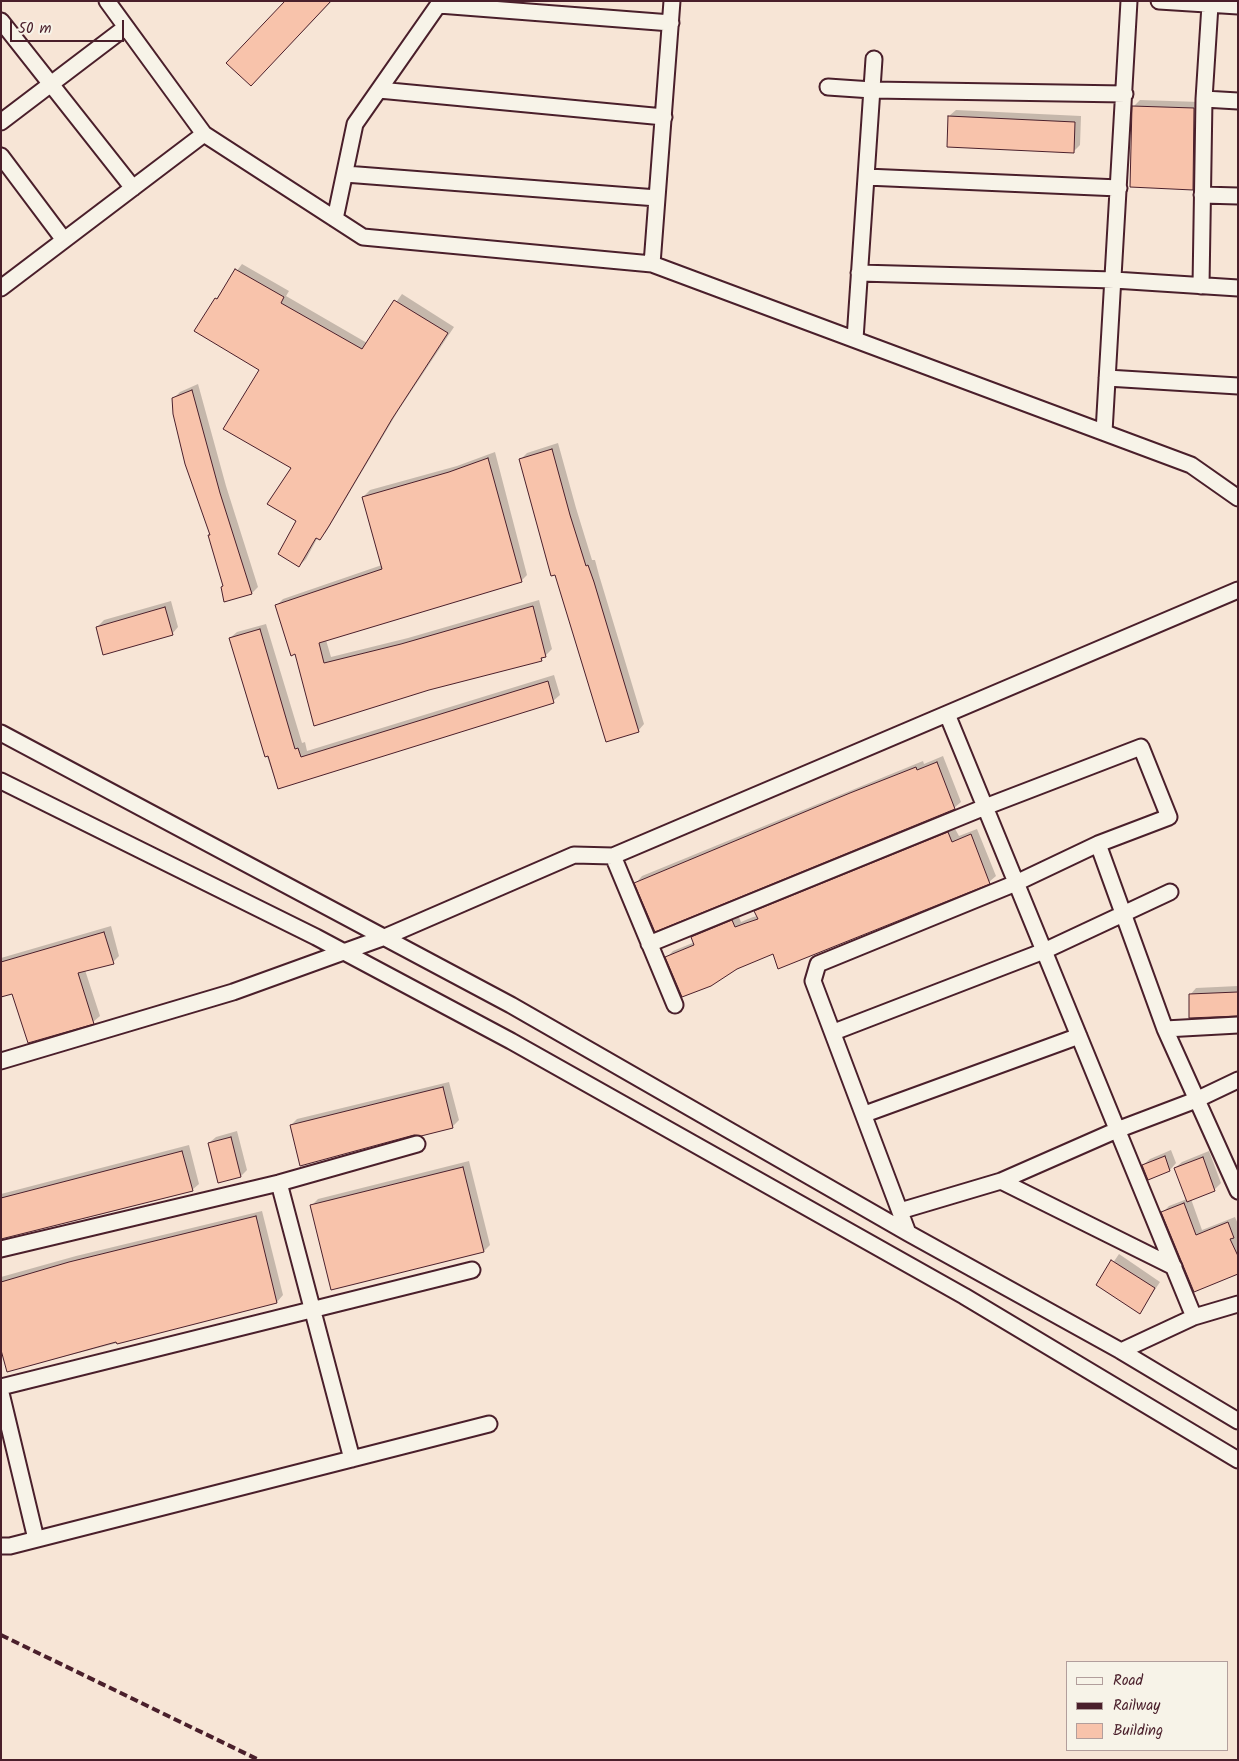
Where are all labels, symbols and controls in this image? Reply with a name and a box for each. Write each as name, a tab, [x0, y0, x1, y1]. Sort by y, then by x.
scale bar	[12, 10, 126, 42]
text: 50 m	[18, 17, 52, 41]
legend	[1066, 1661, 1229, 1751]
text: Road	[1113, 1669, 1143, 1693]
text: Railway	[1113, 1694, 1160, 1718]
text: Building	[1113, 1719, 1163, 1743]

